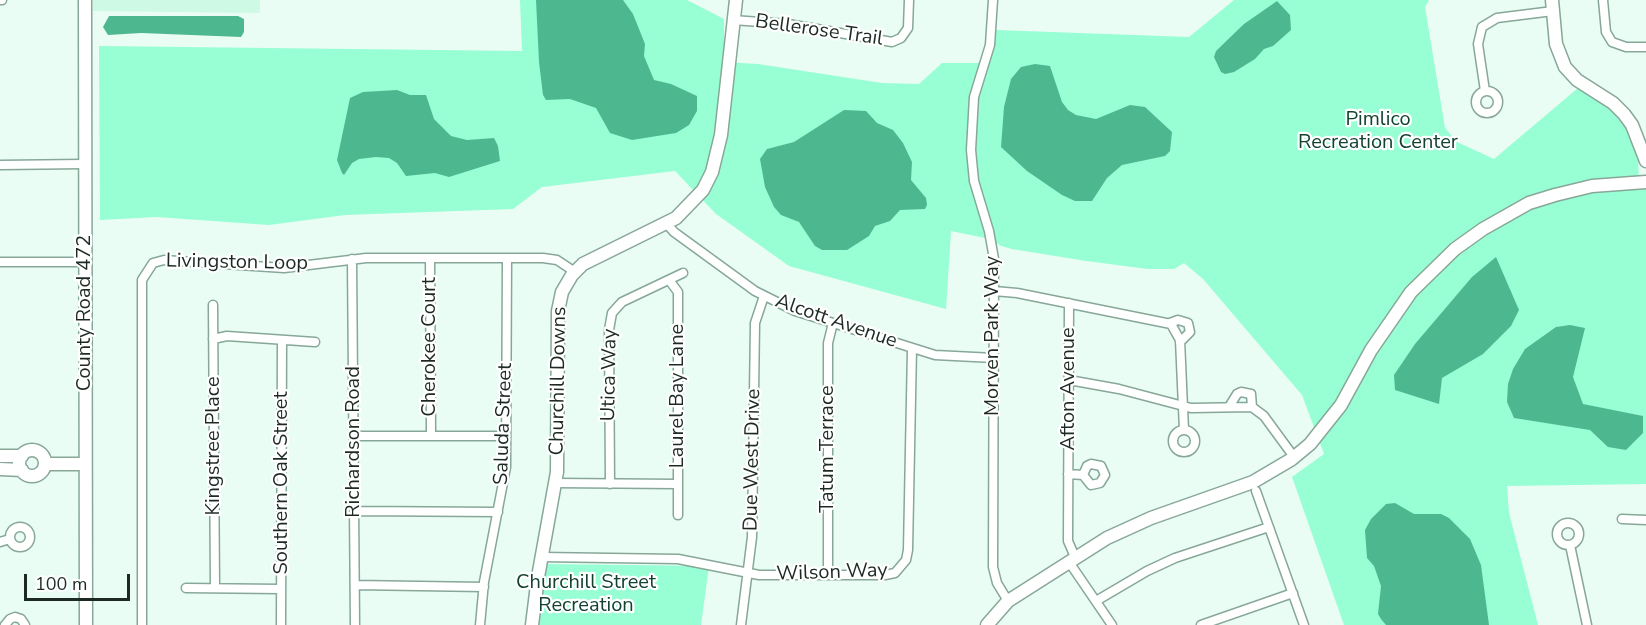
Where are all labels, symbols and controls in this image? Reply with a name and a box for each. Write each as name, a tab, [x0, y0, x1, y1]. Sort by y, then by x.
street label: Bellerose Trail	[754, 10, 884, 52]
park label: Pimlico Recreation Center	[1298, 108, 1458, 155]
street label: County Road 472	[73, 235, 97, 391]
street label: Livingston Loop	[166, 250, 308, 276]
street label: Morven Park Way	[981, 256, 1005, 416]
street label: Cherokee Court	[418, 277, 442, 417]
street label: Alcott Avenue	[772, 290, 900, 354]
street label: Churchill Downs	[546, 306, 572, 456]
street label: Laurel Bay Lane	[666, 324, 690, 468]
street label: Afton Avenue	[1057, 327, 1081, 451]
street label: Utica Way	[597, 328, 623, 422]
street label: Saluda Street	[490, 363, 518, 485]
street label: Richardson Road	[342, 366, 366, 518]
street label: Kingstree Place	[202, 376, 226, 516]
street label: Tatum Terrace	[816, 385, 840, 513]
street label: Due West Drive	[740, 389, 766, 531]
street label: Southern Oak Street	[270, 392, 294, 574]
street label: Wilson Way	[776, 559, 888, 587]
scale bar	[27, 562, 134, 600]
park label: Churchill Street Recreation	[516, 571, 656, 618]
text: 100 m	[35, 572, 87, 596]

